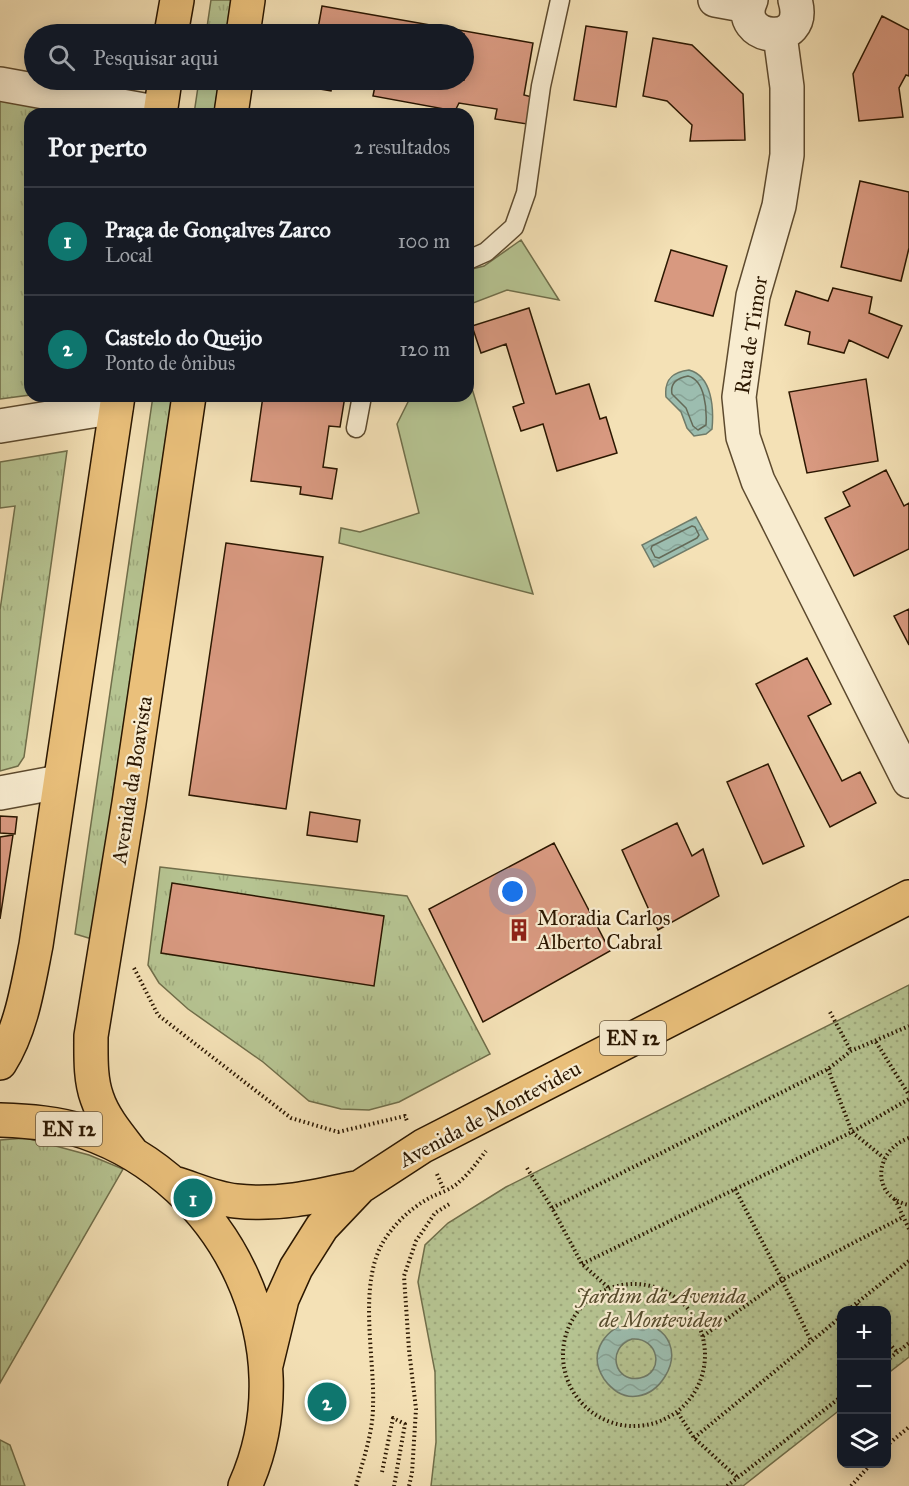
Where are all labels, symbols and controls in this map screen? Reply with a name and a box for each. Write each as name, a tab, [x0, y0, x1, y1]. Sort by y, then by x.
search box	[24, 24, 474, 90]
icon: search	[45, 41, 78, 74]
text: Pesquisar aqui	[93, 44, 218, 71]
text: Por perto	[48, 131, 147, 163]
text: 2 resultados	[354, 135, 450, 159]
text: Praça de Gonçalves Zarco	[105, 216, 331, 243]
text: 1	[64, 229, 71, 253]
text: 100 m	[398, 229, 450, 253]
text: Local	[105, 243, 152, 267]
street label: Rua de Timor	[729, 274, 773, 396]
text: Castelo do Queijo	[105, 324, 262, 351]
text: 2	[63, 337, 72, 361]
text: 120 m	[399, 337, 450, 361]
text: Ponto de ônibus	[105, 351, 235, 375]
street label: Avenida da Boavista	[106, 694, 158, 867]
your location	[498, 877, 527, 906]
place label: Moradia Carlos Alberto Cabral	[536, 905, 670, 955]
building icon: Moradia Carlos Alberto Cabral	[506, 917, 532, 943]
road number: EN 12	[600, 1021, 666, 1055]
street label: Avenida de Montevideu	[394, 1055, 585, 1173]
road number: EN 12	[36, 1112, 102, 1146]
pin: 1	[174, 1176, 212, 1220]
park label: Jardim da Avenida de Montevideu	[575, 1283, 746, 1333]
map controls	[837, 1306, 891, 1468]
button: +	[837, 1306, 891, 1360]
button: −	[837, 1360, 891, 1414]
pin: 2	[308, 1380, 346, 1424]
button: layers	[837, 1414, 891, 1468]

